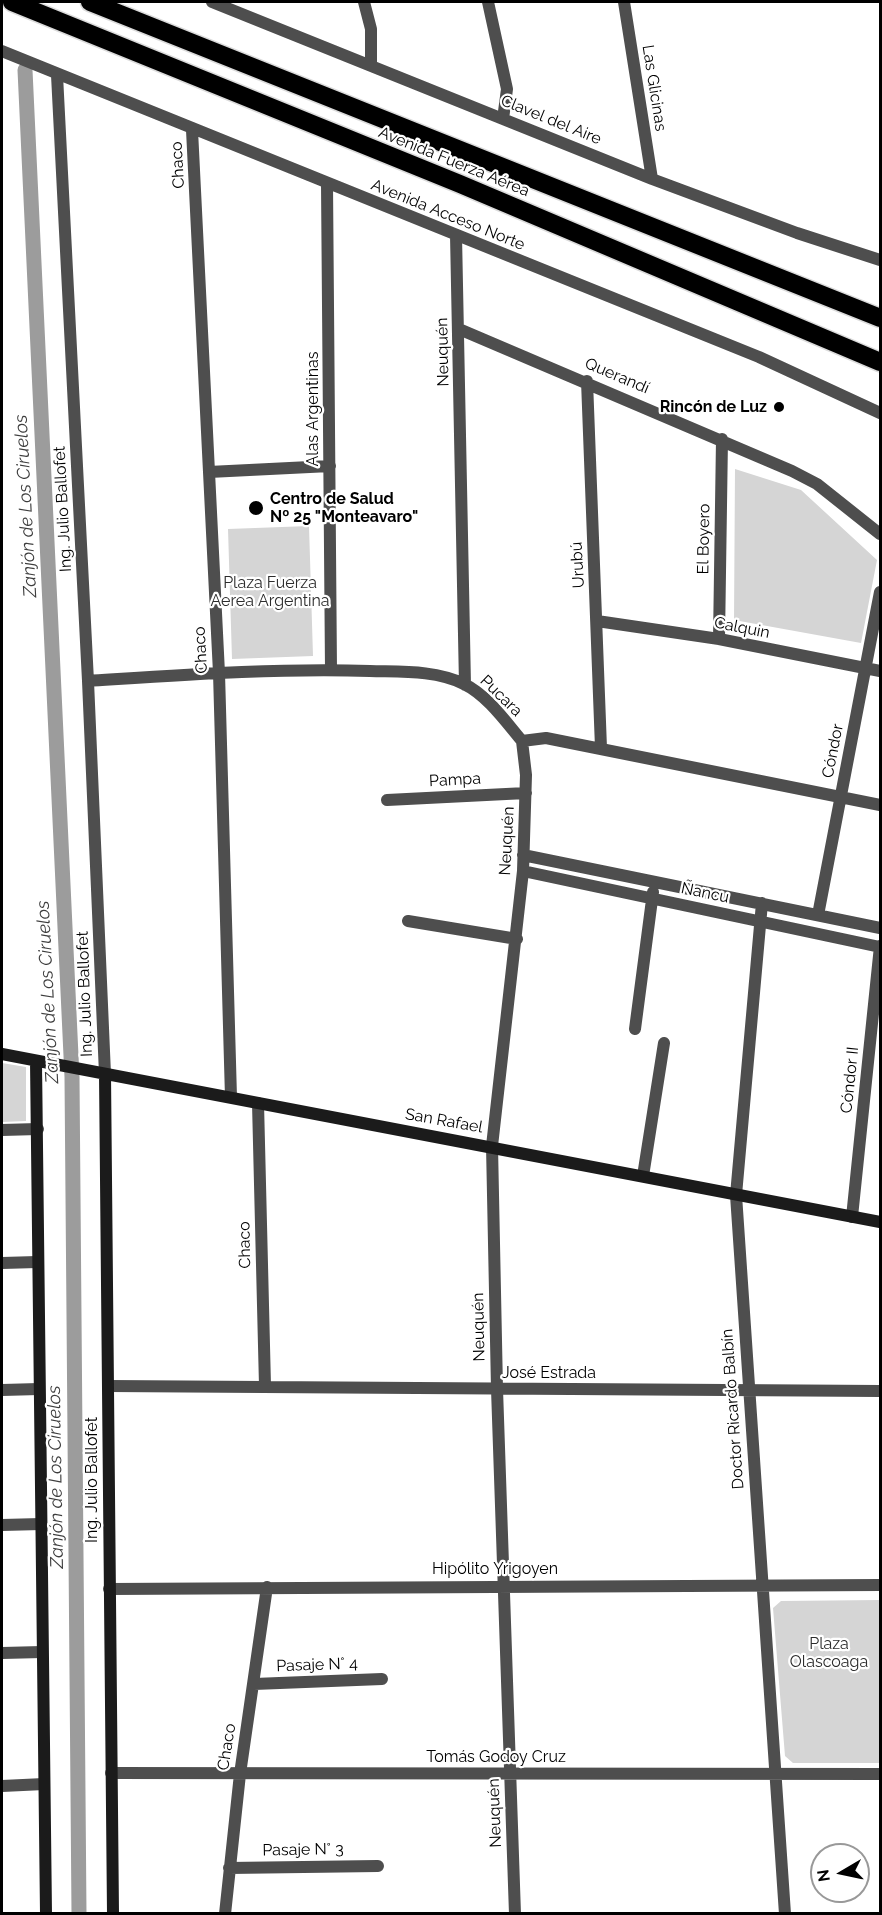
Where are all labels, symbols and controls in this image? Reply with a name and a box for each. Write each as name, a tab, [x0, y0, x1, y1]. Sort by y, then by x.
street label: Las Glicinas	[638, 43, 670, 133]
street label: Clavel del Aire	[498, 91, 604, 149]
street label: Avenida Fuerza Aérea	[376, 123, 532, 201]
street label: Chaco	[167, 141, 189, 189]
street label: Avenida Acceso Norte	[368, 175, 528, 255]
street label: Neuquén	[433, 317, 453, 387]
street label: Alas Argentinas	[303, 351, 323, 467]
street label: Querandí	[582, 354, 652, 398]
place label: Rincón de Luz	[660, 397, 767, 417]
marker: Rincón de Luz	[772, 400, 786, 414]
water label: Zanjón de Los Ciruelos	[10, 414, 42, 598]
street label: Ing. Julio Ballofet	[50, 446, 76, 572]
place label: Centro de Salud Nº 25 "Monteavaro"	[270, 489, 418, 527]
marker: Centro de Salud Nº 25 "Monteavaro"	[247, 499, 265, 517]
street label: El Boyero	[694, 503, 714, 575]
street label: Urubú	[567, 541, 589, 589]
park label: Plaza Fuerza Aerea Argentina	[210, 573, 330, 611]
street label: Calquin	[713, 613, 771, 643]
street label: Chaco	[190, 626, 212, 674]
street label: Pucara	[476, 671, 526, 721]
street label: Cóndor	[818, 722, 848, 780]
street label: Pampa	[429, 769, 481, 791]
street label: Neuquén	[496, 806, 518, 876]
street label: Ñancu	[679, 879, 731, 907]
water label: Zanjón de Los Ciruelos	[32, 900, 64, 1084]
street label: Ing. Julio Ballofet	[73, 931, 97, 1057]
street label: Cóndor II	[837, 1046, 863, 1114]
street label: San Rafael	[404, 1105, 484, 1137]
street label: Chaco	[235, 1221, 255, 1269]
street label: Neuquén	[469, 1292, 489, 1362]
street label: Doctor Ricardo Balbín	[718, 1328, 748, 1490]
street label: José Estrada	[502, 1363, 596, 1383]
water label: Zanjón de Los Ciruelos	[44, 1385, 68, 1569]
street label: Ing. Julio Ballofet	[82, 1417, 102, 1543]
street label: Hipólito Yrigoyen	[432, 1559, 558, 1579]
park label: Plaza Olascoaga	[790, 1634, 868, 1672]
street label: Pasaje N° 4	[276, 1654, 358, 1676]
street label: Chaco	[214, 1722, 240, 1772]
street label: Tomás Godoy Cruz	[426, 1747, 566, 1767]
street label: Neuquén	[484, 1778, 506, 1848]
street label: Pasaje N° 3	[262, 1840, 344, 1860]
north arrow	[810, 1843, 870, 1903]
text: N	[813, 1868, 834, 1883]

